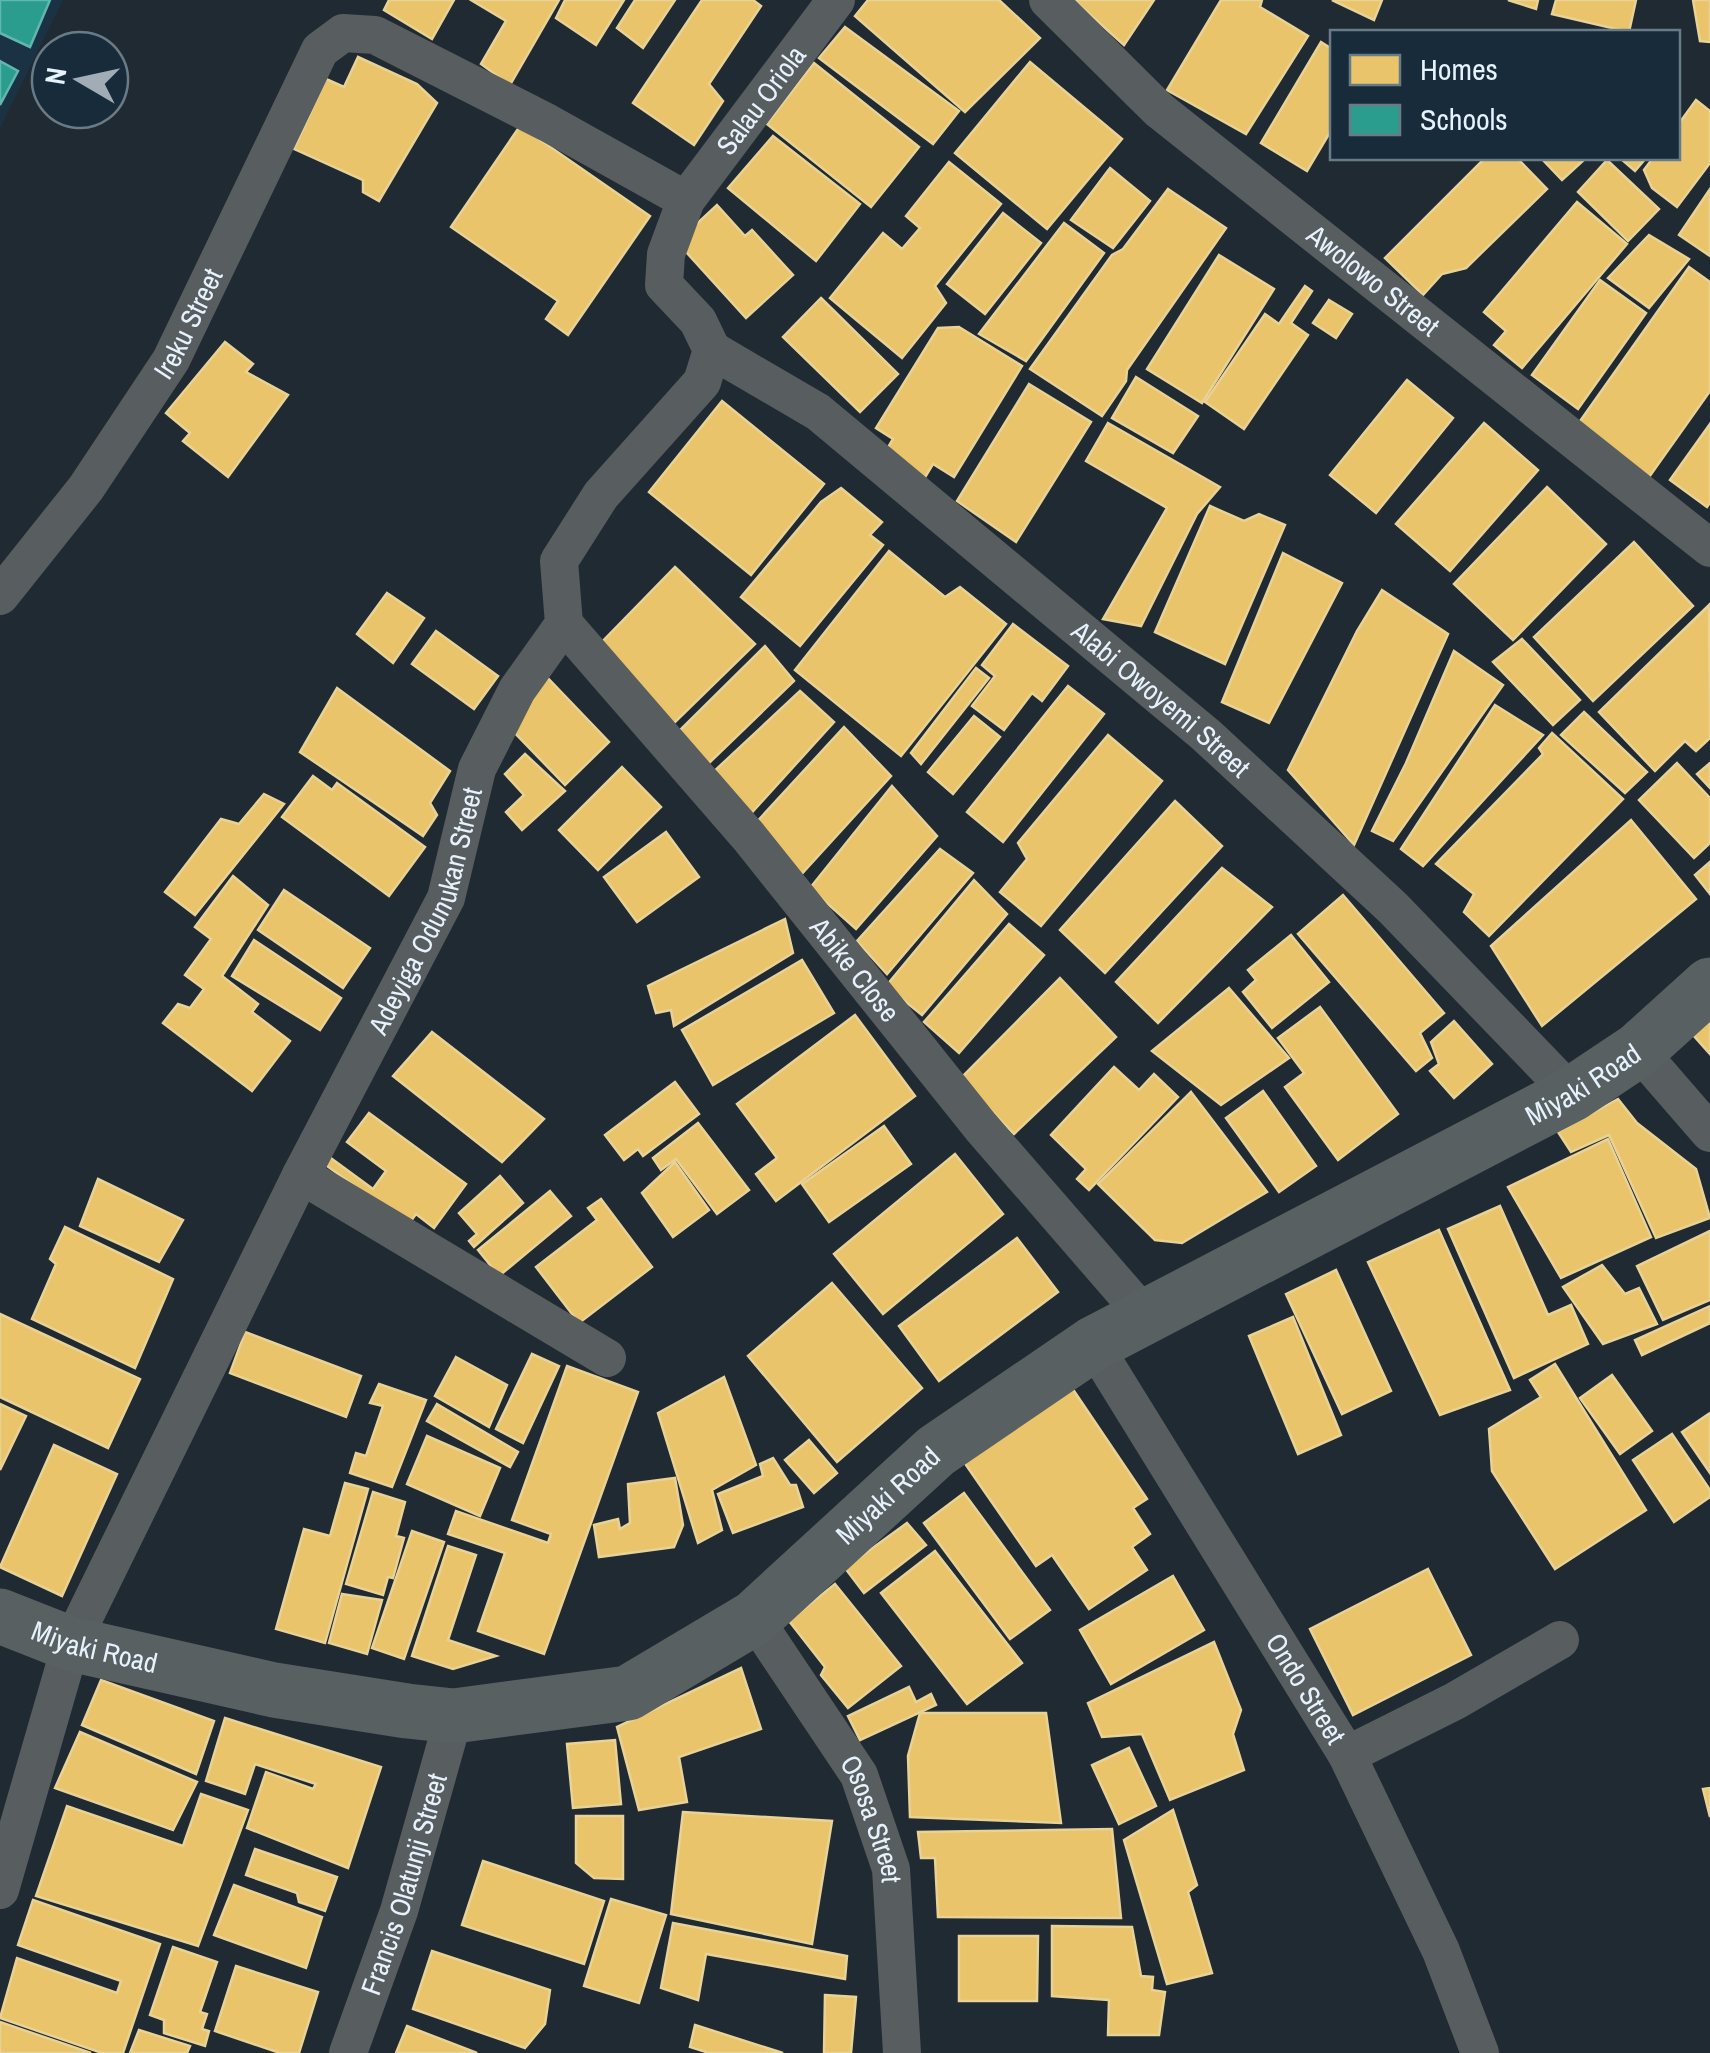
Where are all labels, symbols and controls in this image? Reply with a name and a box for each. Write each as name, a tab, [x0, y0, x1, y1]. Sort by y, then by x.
north arrow	[30, 30, 130, 130]
legend	[1330, 30, 1680, 160]
street label: Salau Oriola	[707, 37, 815, 163]
text: Homes	[1420, 49, 1498, 89]
text: N	[35, 65, 75, 87]
text: Schools	[1420, 99, 1508, 139]
street label: Awolowo Street	[1298, 215, 1447, 345]
street label: Ireku Street	[145, 262, 231, 386]
street label: Alabi Owoyemi Street	[1063, 611, 1259, 786]
street label: Adeyiga Odunukan Street	[359, 784, 491, 1042]
street label: Abike Close	[801, 909, 909, 1030]
street label: Miyaki Road	[1519, 1035, 1648, 1134]
street label: Miyaki Road	[827, 1438, 948, 1553]
street label: Miyaki Road	[26, 1611, 161, 1682]
street label: Ondo Street	[1257, 1626, 1355, 1751]
street label: Ososa Street	[832, 1747, 911, 1884]
street label: Francis Olatunji Street	[351, 1769, 456, 2000]

